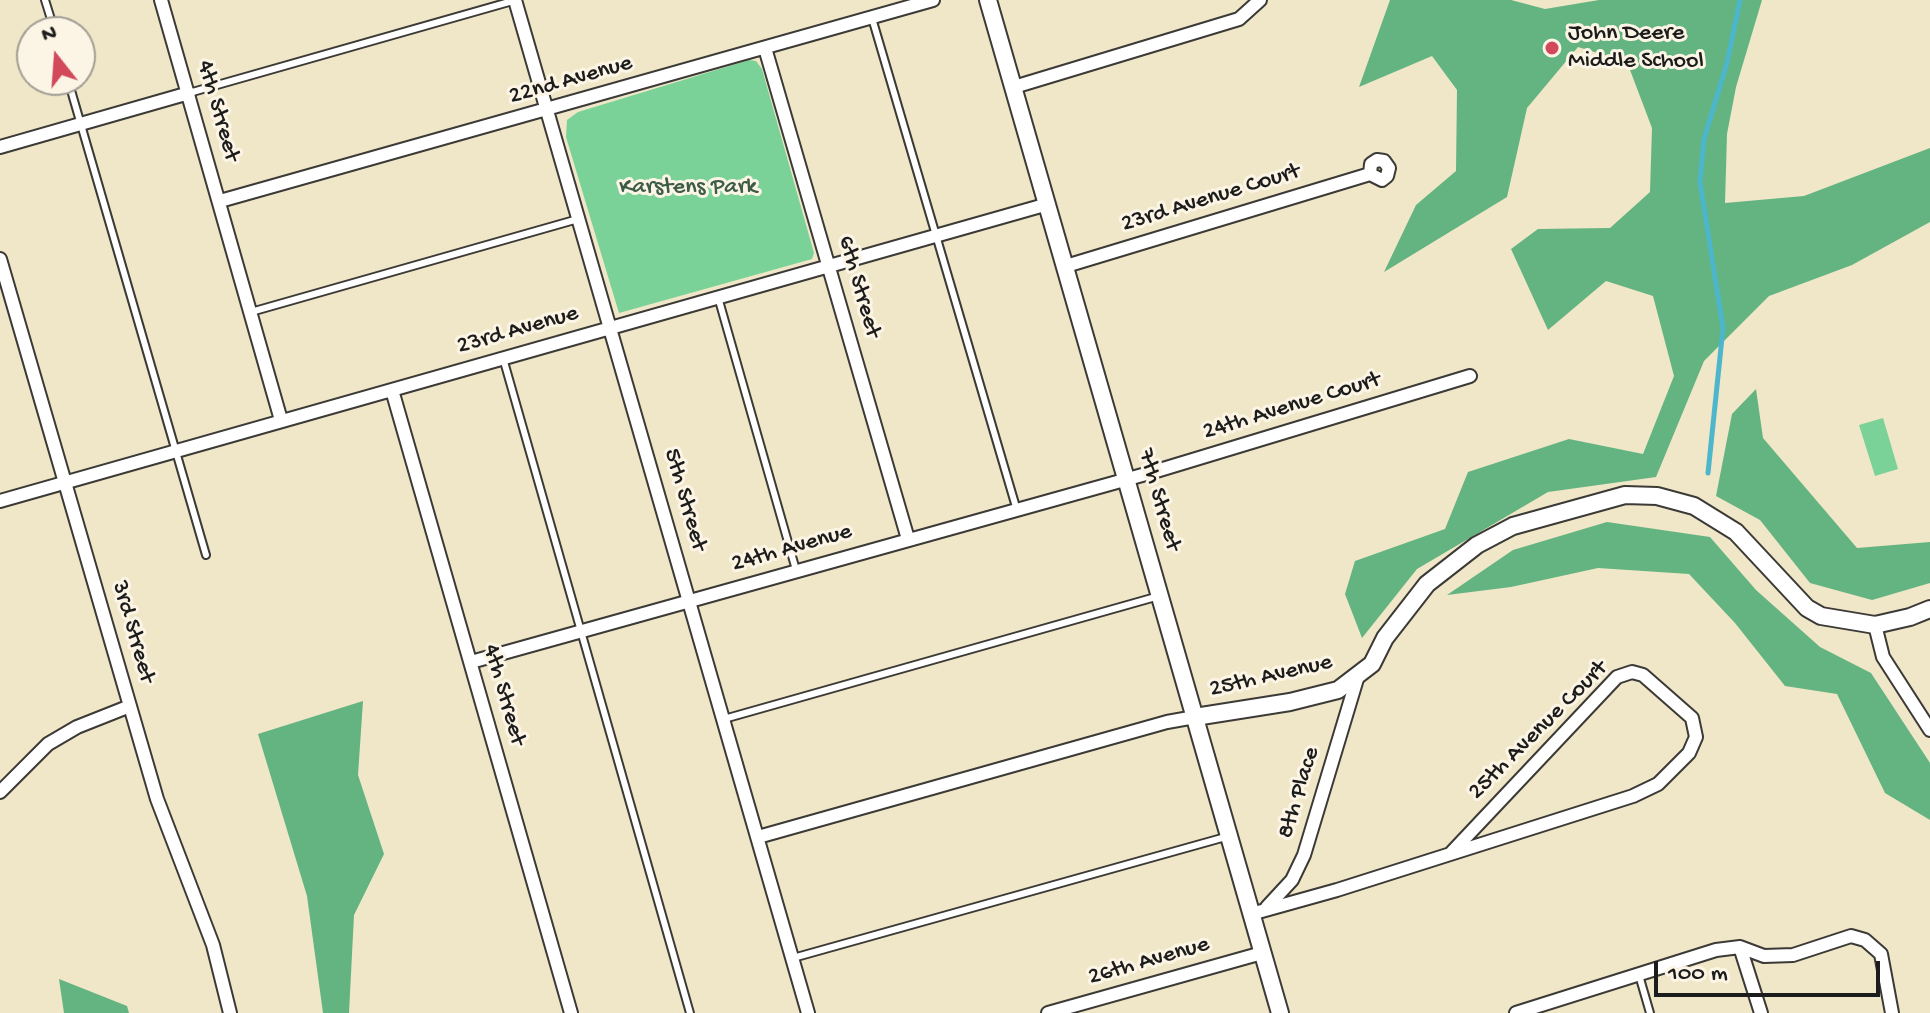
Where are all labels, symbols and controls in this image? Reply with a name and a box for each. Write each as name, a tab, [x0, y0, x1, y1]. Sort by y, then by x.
north arrow	[16, 16, 96, 96]
text: N	[39, 20, 60, 49]
place label: John Deere Middle School	[1568, 20, 1704, 76]
marker: John Deere Middle School	[1543, 39, 1561, 57]
street label: 22nd Avenue	[506, 50, 636, 112]
street label: 4th Street	[189, 57, 245, 165]
street label: 23rd Avenue Court	[1118, 158, 1304, 240]
park label: Karstens Park	[619, 174, 757, 202]
street label: 6th Street	[830, 233, 886, 341]
street label: 23rd Avenue	[454, 300, 582, 362]
street label: 24th Avenue Court	[1200, 366, 1384, 448]
street label: 5th Street	[656, 446, 712, 554]
street label: 7th Street	[1130, 446, 1186, 554]
street label: 24th Avenue	[729, 518, 855, 580]
street label: 3rd Street	[104, 578, 160, 686]
street label: 4th Street	[475, 641, 531, 749]
street label: 25th Avenue	[1207, 649, 1335, 705]
street label: 25th Avenue Court	[1463, 655, 1615, 807]
street label: 8th Place	[1273, 744, 1327, 842]
street label: 26th Avenue	[1085, 931, 1213, 993]
scale bar	[1658, 945, 1884, 995]
text: 100 m	[1668, 960, 1728, 989]

